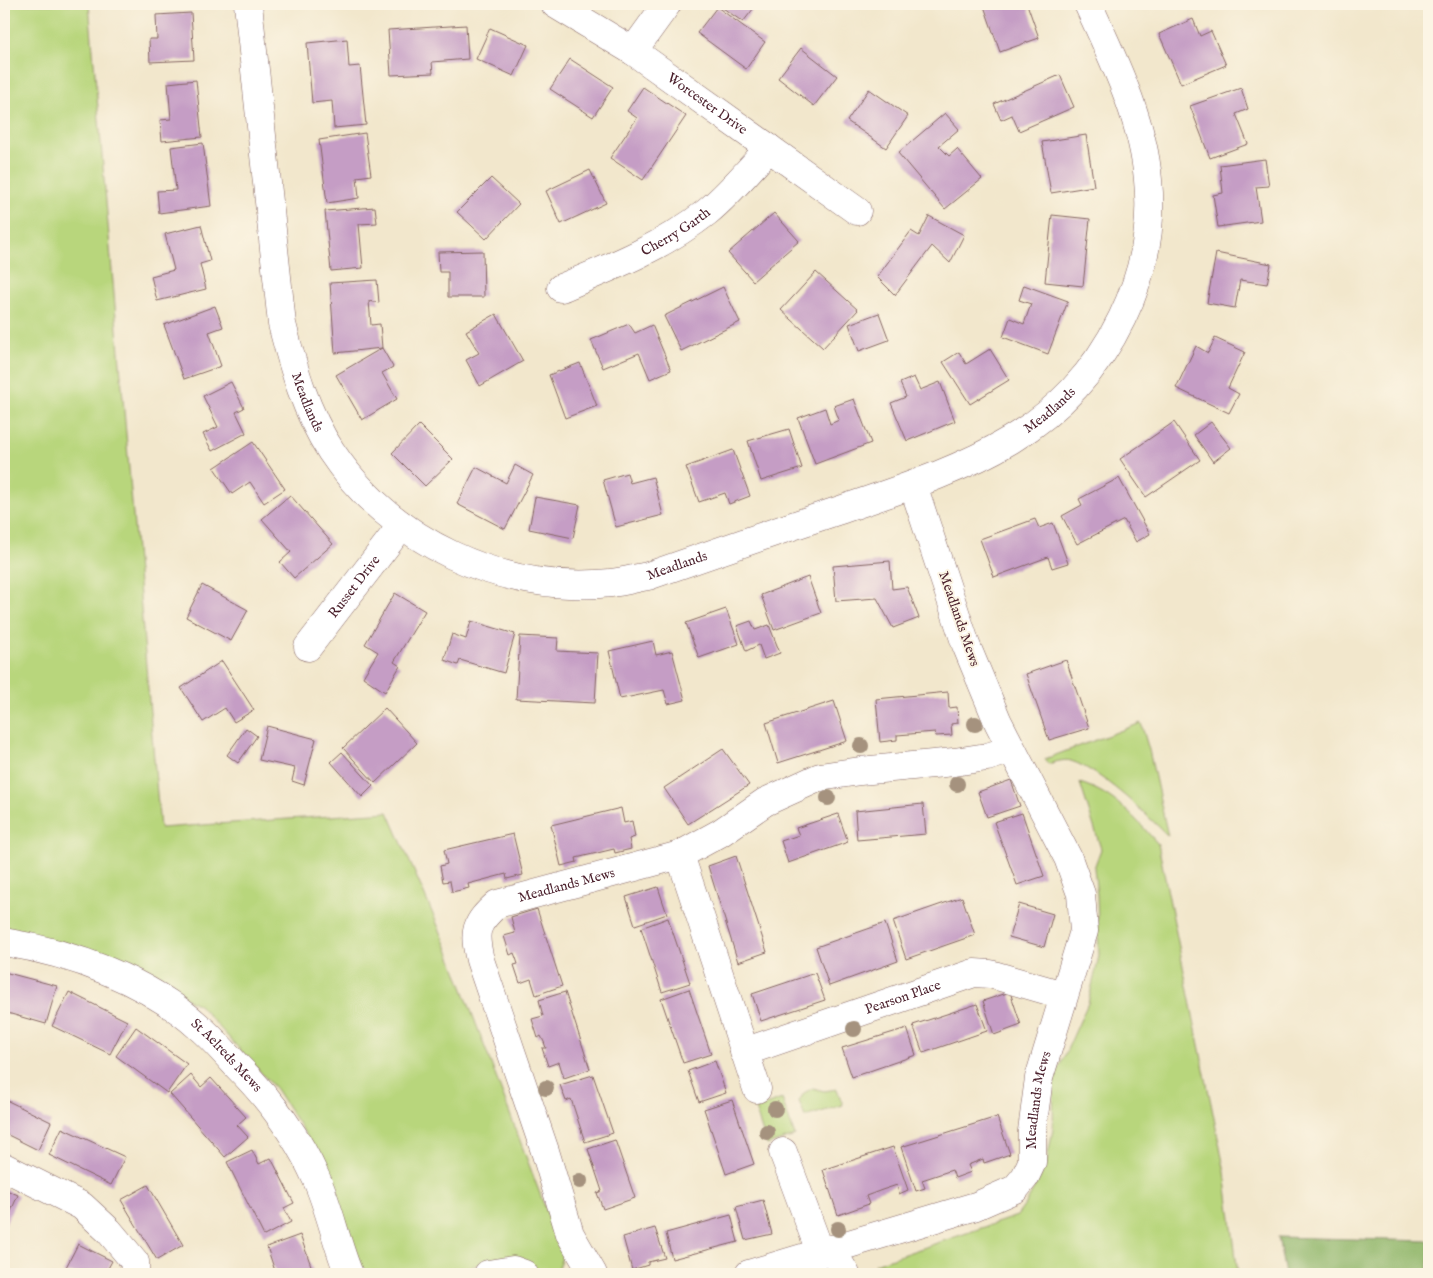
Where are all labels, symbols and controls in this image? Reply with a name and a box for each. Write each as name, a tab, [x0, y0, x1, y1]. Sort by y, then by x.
street label: Worcester Drive	[663, 69, 751, 139]
street label: Cherry Garth	[638, 203, 715, 260]
street label: Meadlands	[287, 370, 327, 435]
street label: Meadlands	[1020, 384, 1080, 438]
street label: Meadlands	[645, 547, 710, 585]
street label: Russet Drive	[324, 551, 385, 622]
street label: Meadlands Mews	[934, 569, 984, 669]
street label: Meadlands Mews	[516, 864, 617, 907]
street label: Pearson Place	[863, 976, 944, 1019]
street label: St Aelreds Mews	[187, 1015, 266, 1096]
street label: Meadlands Mews	[1023, 1049, 1056, 1149]

